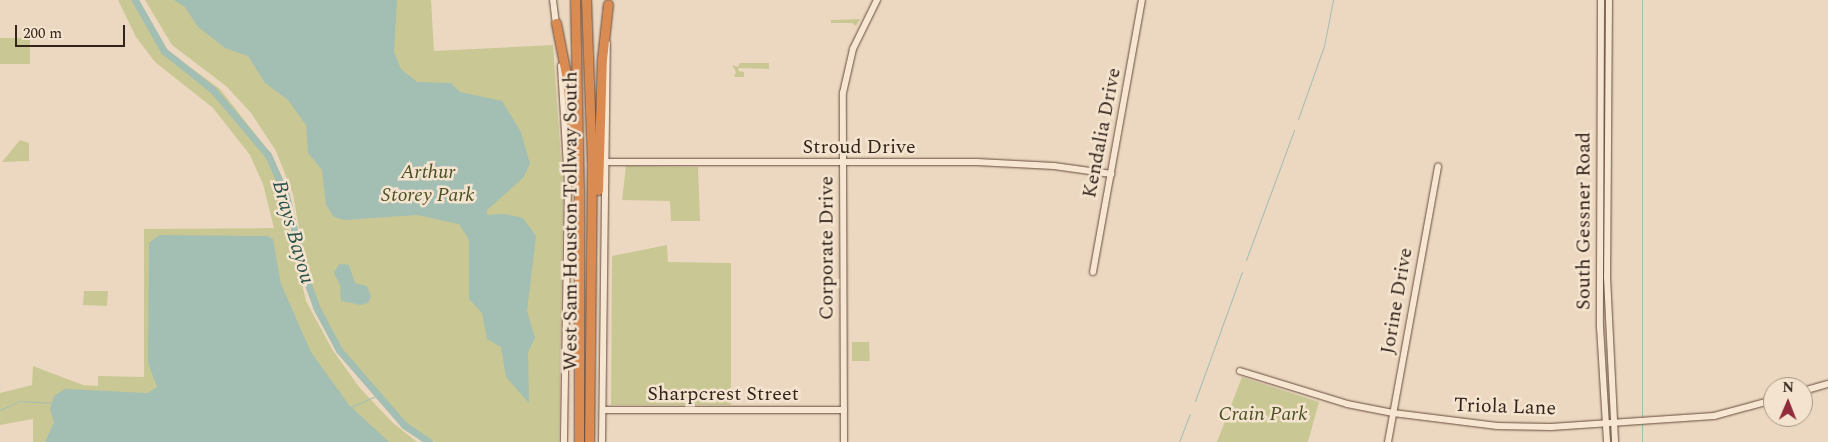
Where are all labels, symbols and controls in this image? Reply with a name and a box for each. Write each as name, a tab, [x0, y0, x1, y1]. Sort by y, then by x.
scale bar	[18, 15, 128, 47]
text: 200 m	[23, 22, 62, 45]
street label: Kendalia Drive	[1078, 66, 1126, 200]
street label: West Sam Houston Tollway South	[559, 71, 583, 371]
street label: South Gessner Road	[1572, 132, 1596, 310]
street label: Stroud Drive	[802, 135, 916, 159]
park label: Arthur Storey Park	[381, 161, 475, 208]
street label: Corporate Drive	[815, 176, 839, 320]
water label: Brays Bayou	[266, 177, 320, 287]
street label: Jorine Drive	[1376, 246, 1418, 356]
north arrow	[1763, 377, 1813, 427]
text: N	[1782, 377, 1794, 398]
street label: Sharpcrest Street	[647, 382, 799, 406]
street label: Triola Lane	[1453, 393, 1557, 421]
park label: Crain Park	[1218, 402, 1308, 426]

